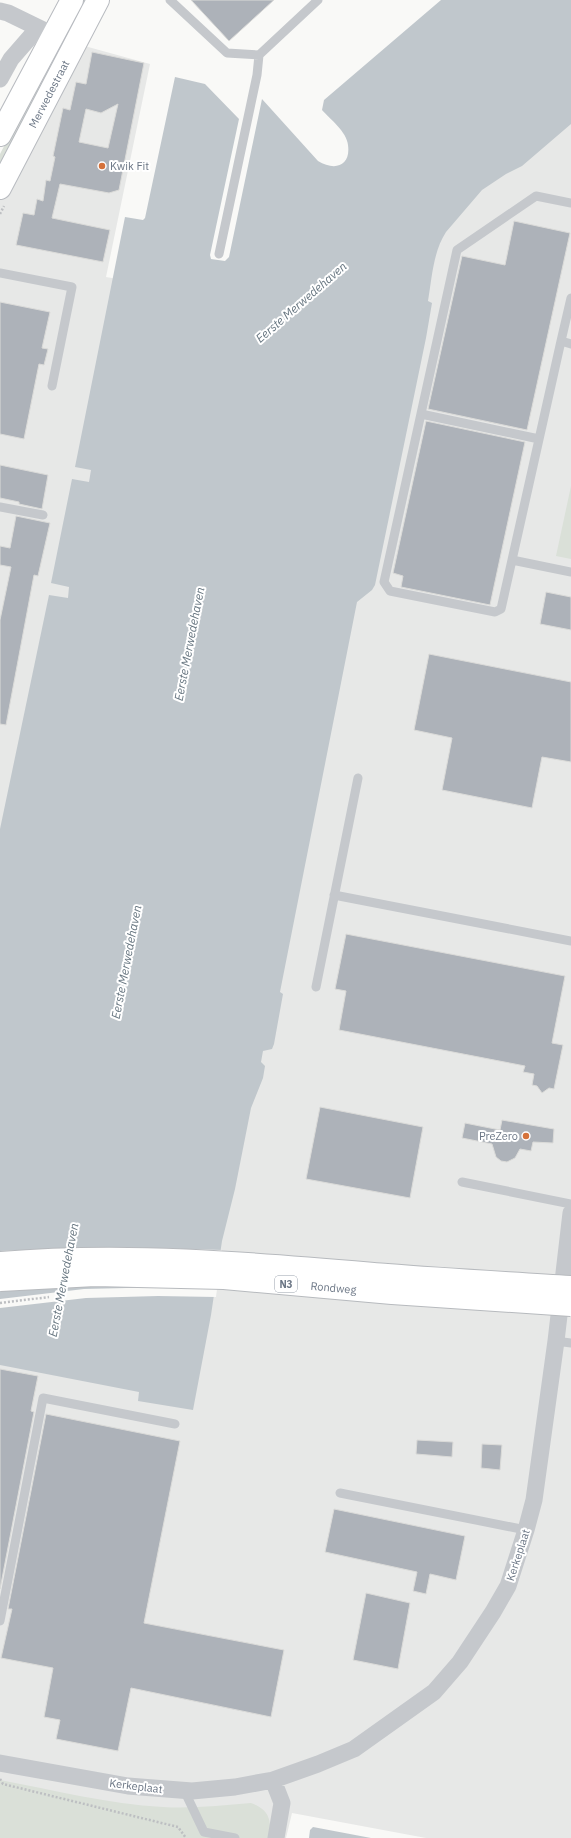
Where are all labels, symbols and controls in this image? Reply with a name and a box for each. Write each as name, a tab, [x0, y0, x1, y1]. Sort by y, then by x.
street label: Merwedestraat	[26, 58, 73, 130]
place label: Kwik Fit	[110, 159, 149, 173]
marker: Kwik Fit	[97, 161, 107, 171]
water label: Eerste Merwedehaven	[252, 258, 350, 346]
water label: Eerste Merwedehaven	[171, 586, 207, 702]
water label: Eerste Merwedehaven	[108, 904, 144, 1020]
place label: PreZero	[479, 1129, 518, 1143]
marker: PreZero	[521, 1131, 531, 1141]
water label: Eerste Merwedehaven	[45, 1222, 81, 1338]
road number: N3	[275, 1276, 297, 1292]
street label: Rondweg	[310, 1279, 357, 1297]
street label: Kerkeplaat	[503, 1527, 533, 1583]
street label: Kerkeplaat	[109, 1776, 163, 1796]

